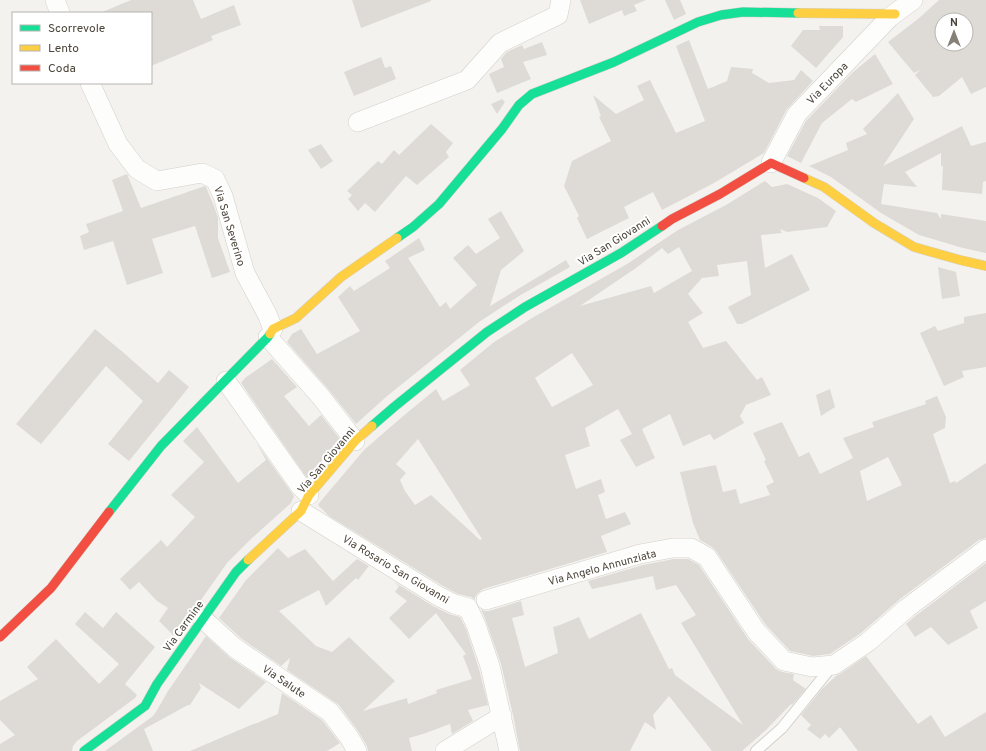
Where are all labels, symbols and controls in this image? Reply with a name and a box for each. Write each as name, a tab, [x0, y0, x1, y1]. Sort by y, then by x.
legend	[12, 12, 152, 84]
north arrow	[934, 12, 974, 52]
text: N	[950, 16, 958, 30]
text: Scorrevole	[48, 21, 105, 37]
text: Lento	[48, 41, 79, 57]
street label: Via Europa	[804, 59, 851, 108]
text: Coda	[48, 61, 76, 77]
street label: Via San Severino	[210, 185, 248, 268]
street label: Via San Giovanni	[576, 214, 653, 270]
street label: Via San Giovanni	[295, 424, 359, 497]
street label: Via Rosario San Giovanni	[339, 532, 452, 607]
street label: Via Angelo Annunziata	[547, 547, 658, 589]
street label: Via Carmine	[161, 598, 207, 655]
street label: Via Salute	[259, 662, 308, 702]

